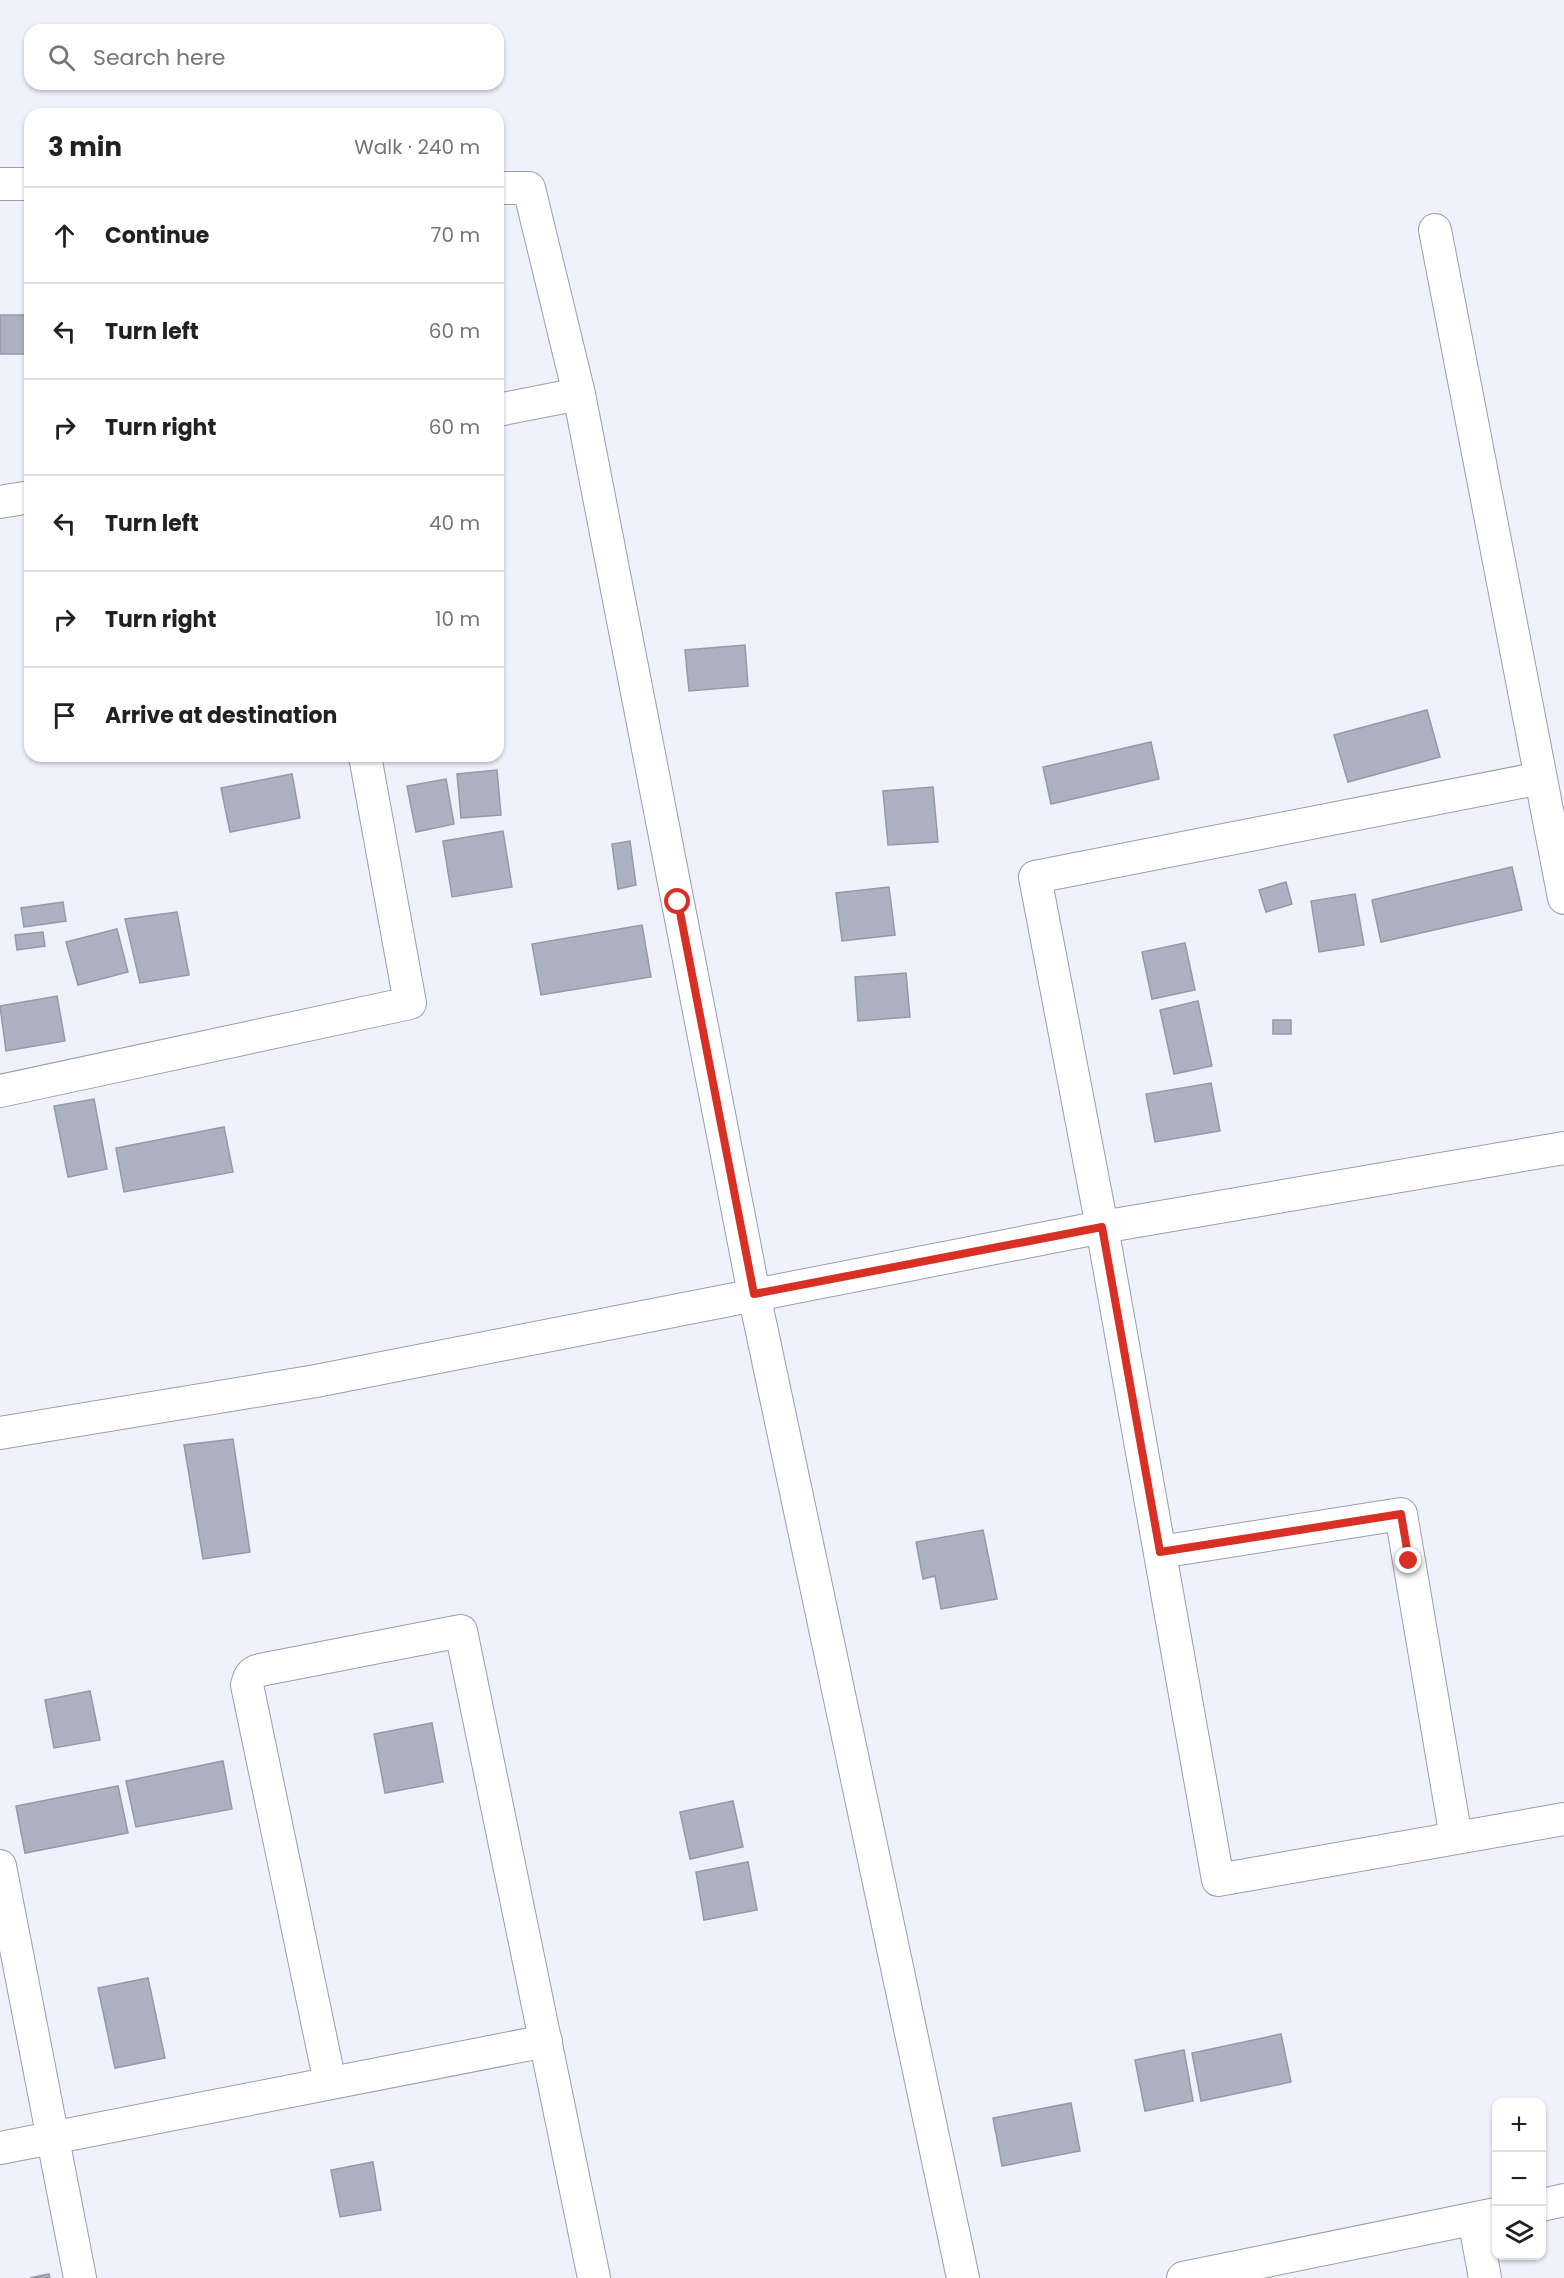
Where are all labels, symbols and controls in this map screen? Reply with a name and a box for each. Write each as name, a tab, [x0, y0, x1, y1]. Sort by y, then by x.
search box	[24, 24, 504, 90]
icon: search	[45, 41, 78, 74]
text: Search here	[93, 42, 226, 73]
text: 3 min	[48, 129, 122, 165]
text: Walk · 240 m	[354, 133, 480, 161]
icon: ahead	[48, 219, 81, 252]
text: Continue	[105, 220, 209, 251]
text: 70 m	[431, 221, 480, 249]
icon: left	[48, 315, 81, 348]
text: Turn left	[105, 316, 199, 347]
text: 60 m	[429, 317, 480, 345]
icon: right	[48, 411, 81, 444]
text: Turn right	[105, 412, 216, 443]
text: 60 m	[429, 413, 480, 441]
icon: left	[48, 507, 81, 540]
text: Turn left	[105, 508, 199, 539]
text: 40 m	[429, 509, 480, 537]
icon: right	[48, 603, 81, 636]
text: Turn right	[105, 604, 216, 635]
text: 10 m	[435, 605, 480, 633]
icon: arrive	[48, 699, 81, 732]
text: Arrive at destination	[105, 700, 337, 731]
route start	[664, 888, 690, 914]
route end	[1395, 1547, 1421, 1573]
map controls	[1492, 2098, 1546, 2260]
button: +	[1492, 2098, 1546, 2152]
button: −	[1492, 2152, 1546, 2206]
button: layers	[1492, 2206, 1546, 2260]

